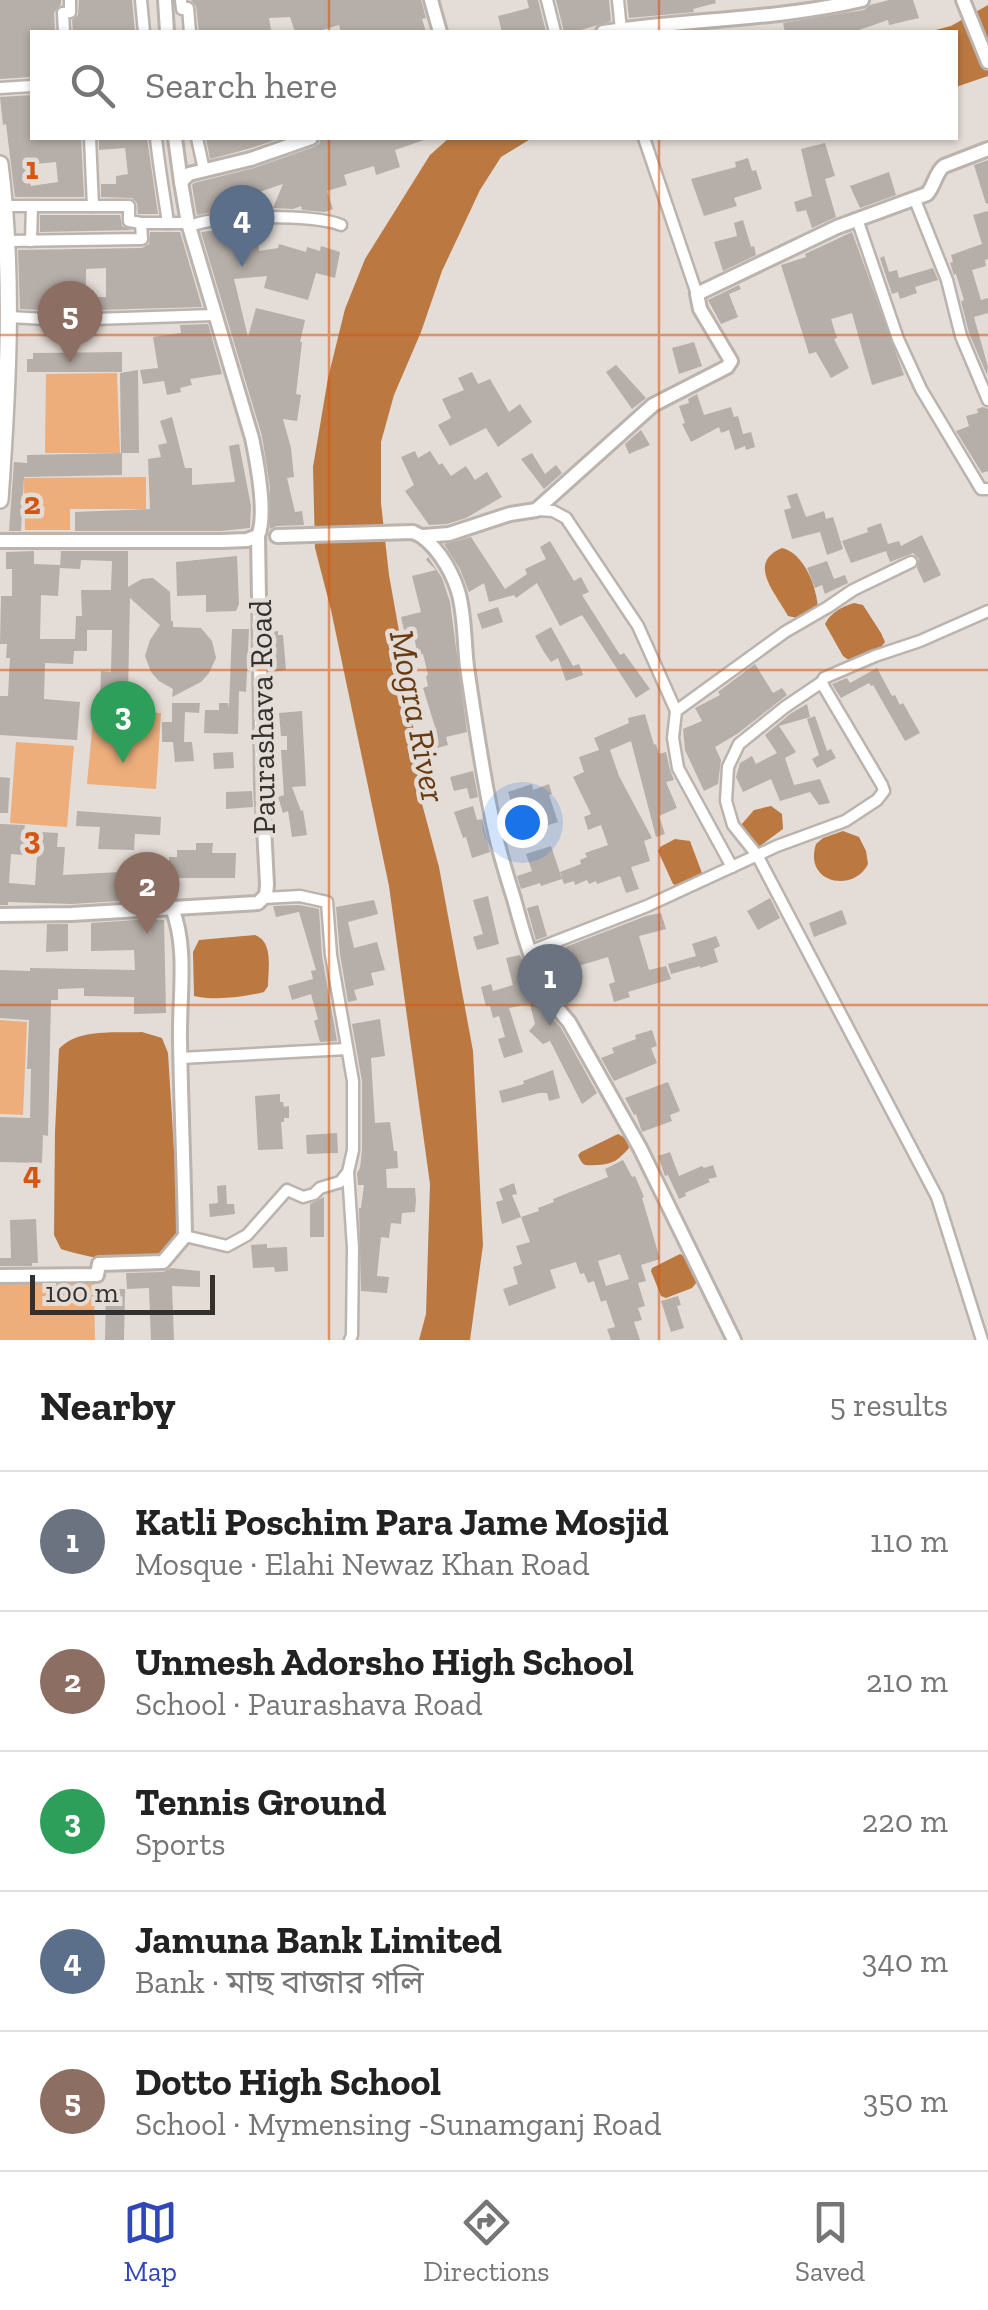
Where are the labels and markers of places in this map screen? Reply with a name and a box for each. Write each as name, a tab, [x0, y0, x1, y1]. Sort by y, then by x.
pin: 4	[210, 184, 274, 267]
pin: 5	[38, 280, 102, 363]
pin: 3	[90, 680, 156, 763]
pin: 2	[114, 852, 180, 934]
pin: 1	[518, 944, 582, 1026]

